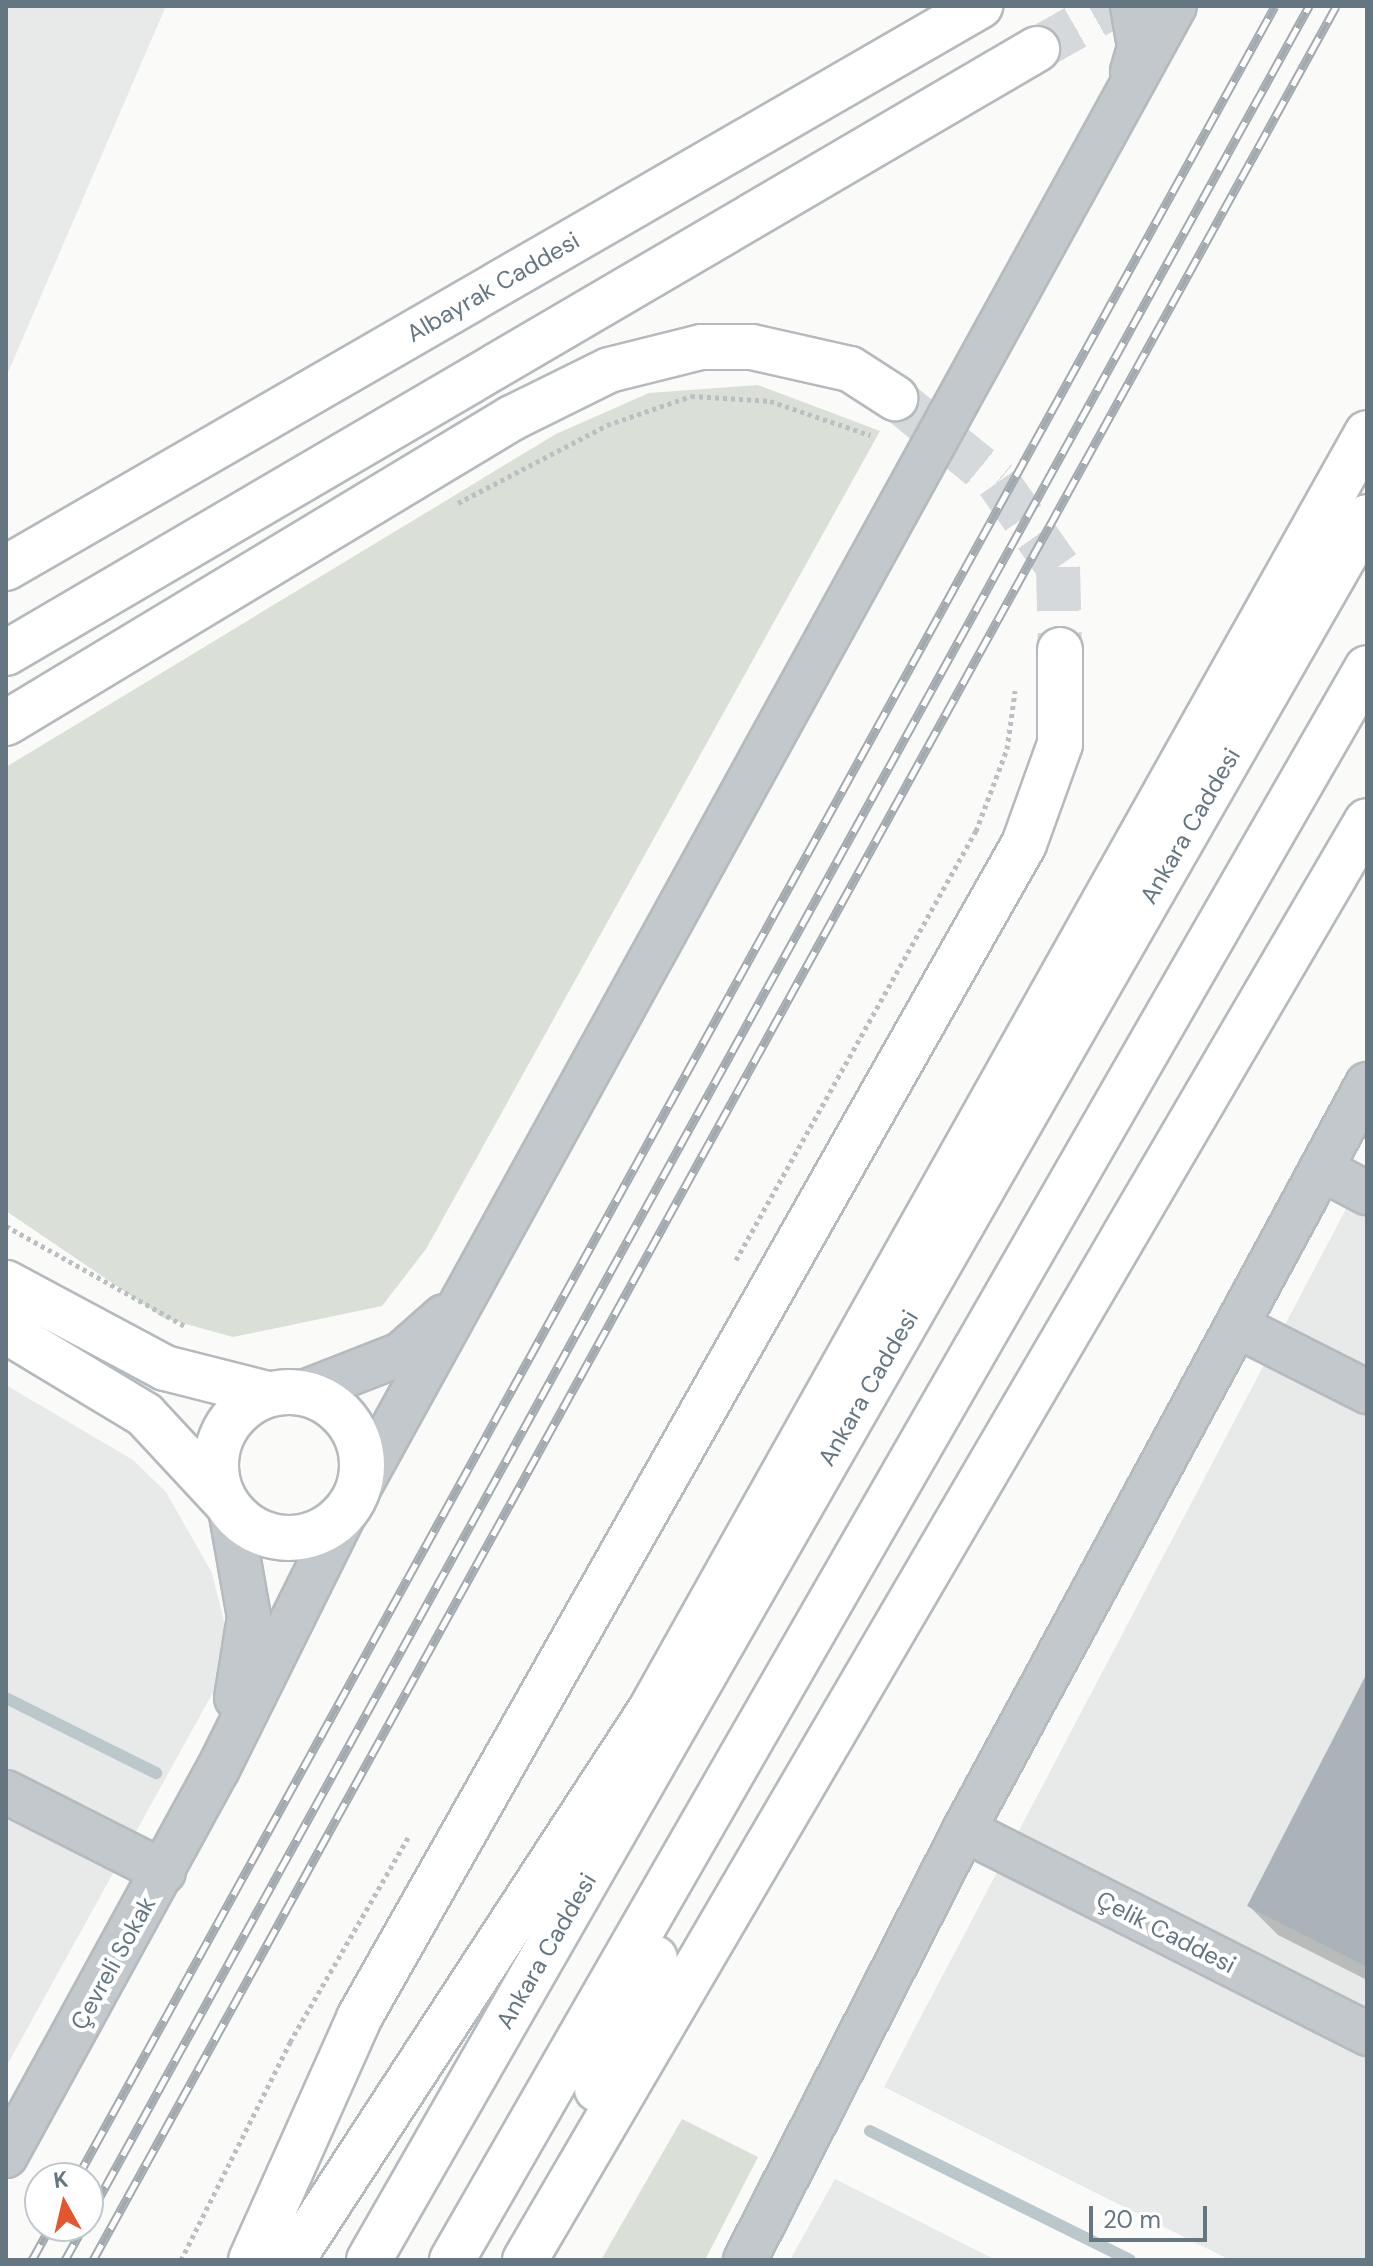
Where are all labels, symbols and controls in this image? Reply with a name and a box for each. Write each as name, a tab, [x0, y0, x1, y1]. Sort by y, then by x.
street label: Albayrak Caddesi	[402, 226, 584, 348]
street label: Ankara Caddesi	[1134, 743, 1246, 909]
street label: Ankara Caddesi	[812, 1305, 924, 1471]
street label: Ankara Caddesi	[490, 1868, 602, 2034]
street label: Çelik Caddesi	[1092, 1885, 1240, 1979]
street label: Çevreli Sokak	[65, 1891, 161, 2035]
north arrow	[24, 2162, 104, 2242]
text: K	[52, 2164, 70, 2195]
scale bar	[1093, 2190, 1211, 2240]
text: 20 m	[1103, 2204, 1161, 2235]

